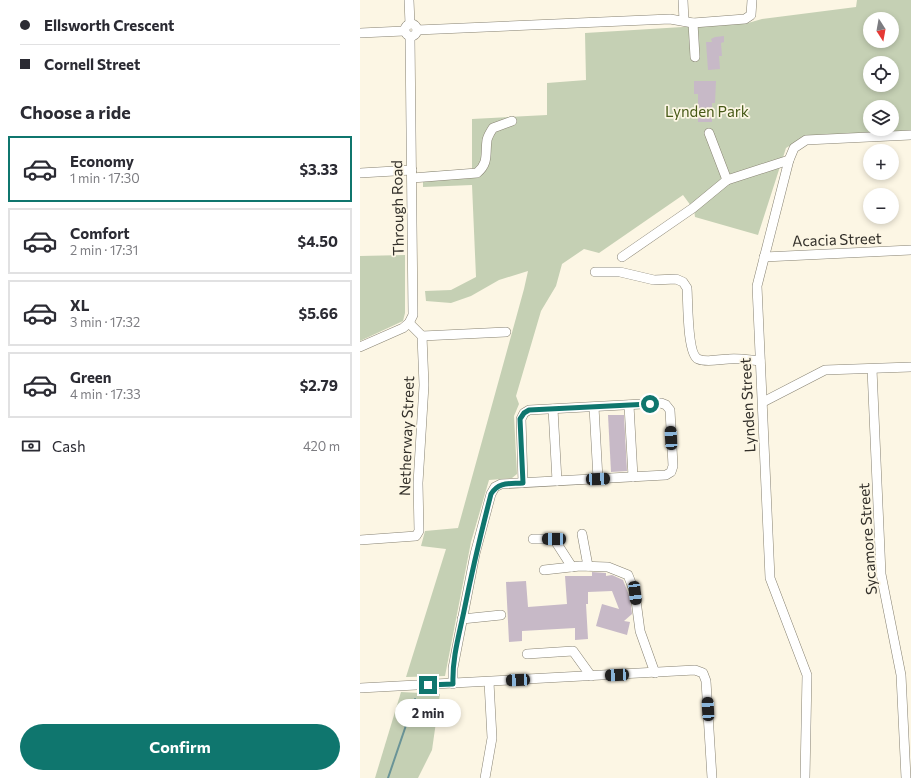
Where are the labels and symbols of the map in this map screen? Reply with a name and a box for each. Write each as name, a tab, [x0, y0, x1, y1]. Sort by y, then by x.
north arrow	[863, 12, 899, 48]
park label: Lynden Park	[665, 102, 749, 120]
street label: Through Road	[387, 160, 407, 256]
street label: Acacia Street	[792, 228, 882, 250]
street label: Lynden Street	[736, 357, 758, 453]
street label: Netherway Street	[395, 376, 417, 496]
route start	[641, 395, 659, 413]
car	[664, 426, 678, 450]
car	[586, 472, 610, 486]
street label: Sycamore Street	[854, 482, 880, 596]
car	[542, 533, 566, 545]
car	[628, 580, 642, 606]
car	[605, 668, 629, 682]
car	[506, 673, 530, 687]
route end	[419, 676, 437, 694]
car	[701, 697, 715, 721]
callout: 2 min	[395, 699, 461, 727]

